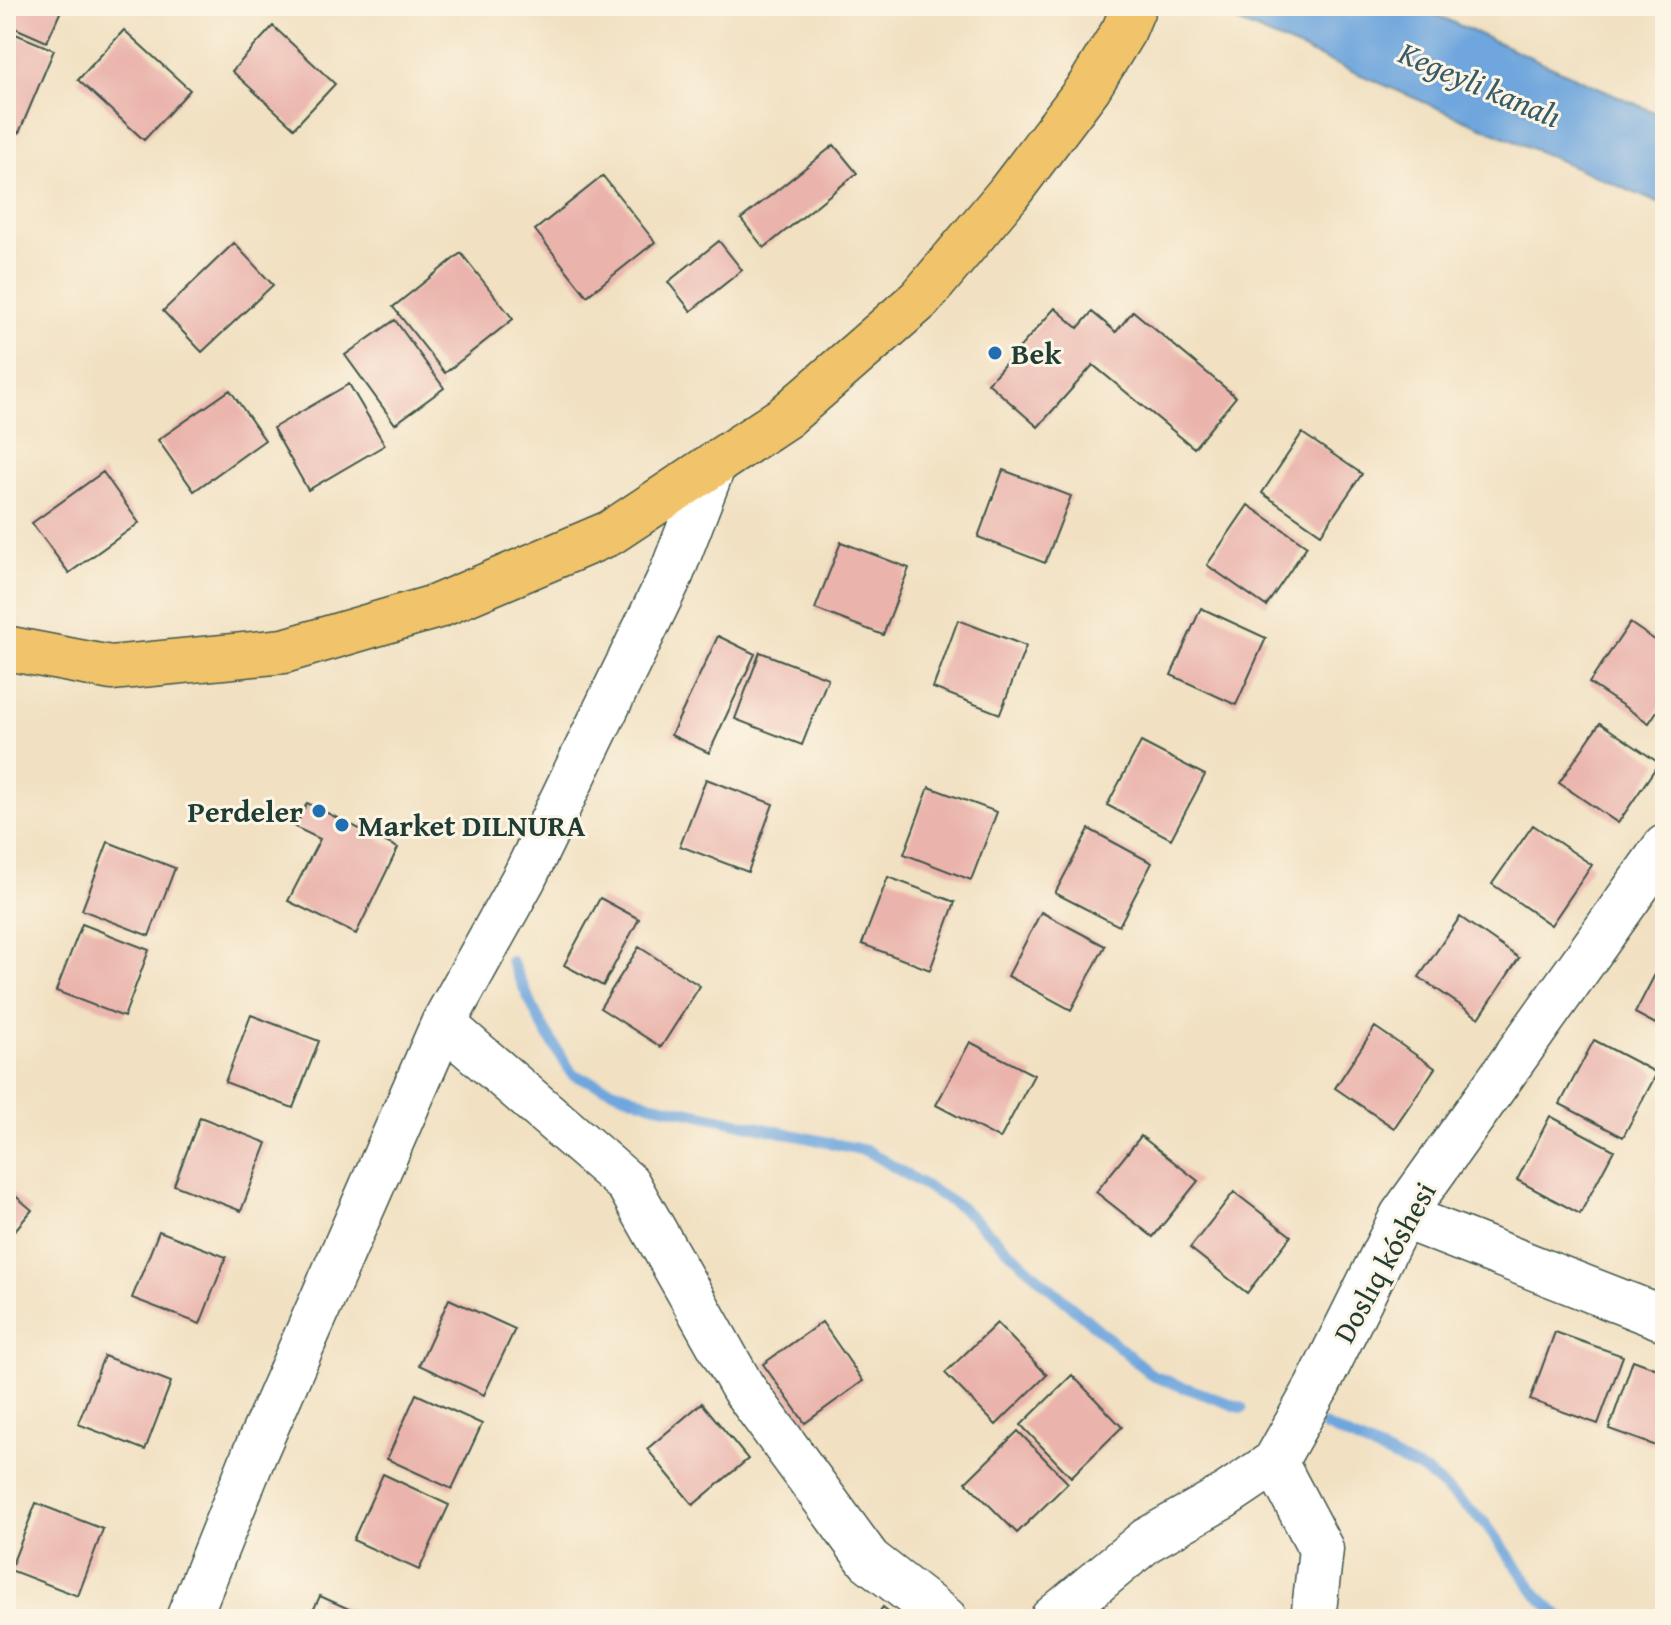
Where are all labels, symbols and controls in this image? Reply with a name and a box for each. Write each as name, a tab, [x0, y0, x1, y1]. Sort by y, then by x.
water label: Kegeyli kanalı	[1391, 28, 1568, 139]
place label: Bek	[1011, 331, 1062, 375]
marker: Bek	[986, 344, 1004, 362]
place label: Perdeler	[188, 789, 303, 833]
marker: Perdeler	[310, 802, 328, 820]
place label: Market DILNURA	[358, 803, 585, 847]
marker: Market DILNURA	[333, 816, 351, 834]
street label: Doslıq kóshesi	[1322, 1173, 1446, 1351]

